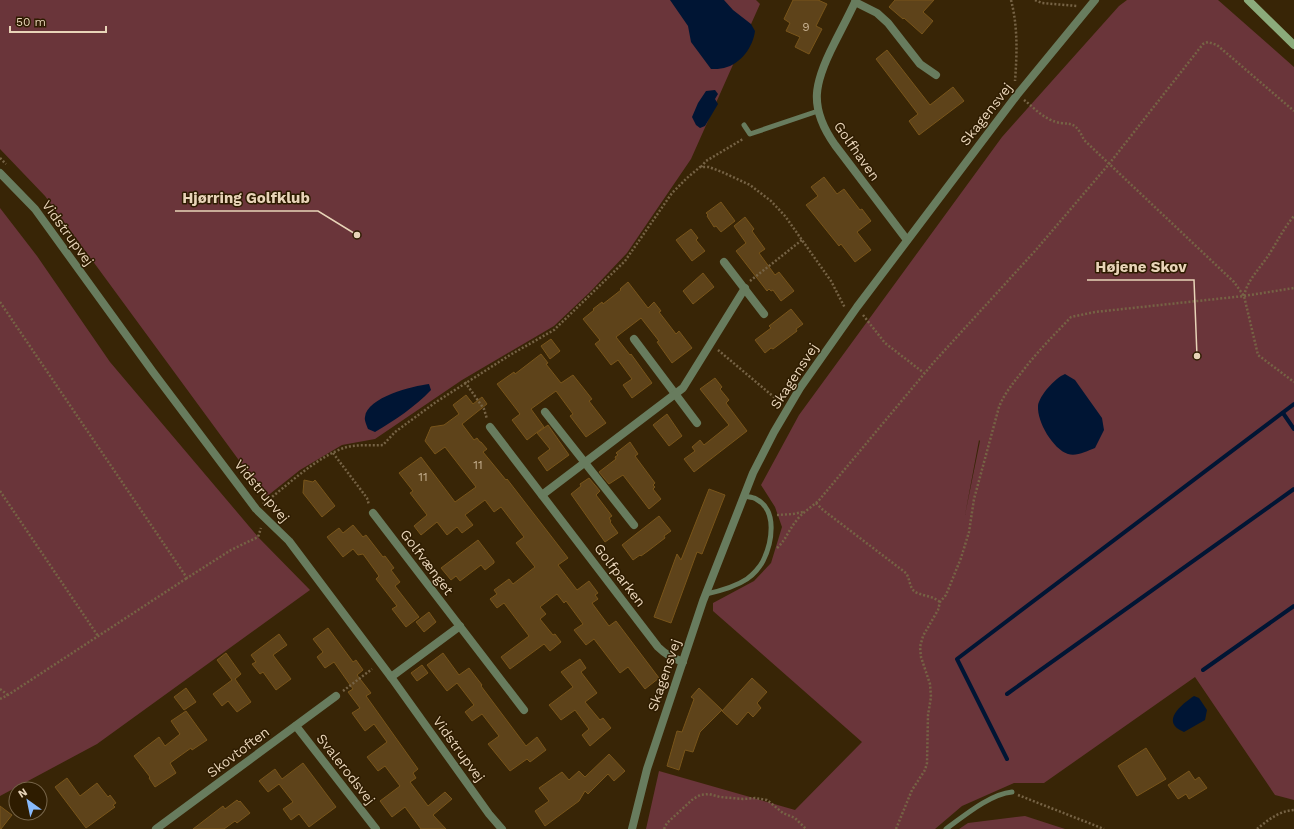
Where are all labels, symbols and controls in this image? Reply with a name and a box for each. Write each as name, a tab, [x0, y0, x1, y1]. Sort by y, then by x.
scale bar	[10, 8, 106, 34]
text: 50 m	[16, 15, 46, 29]
house number: 9	[802, 20, 810, 34]
street label: Skagensvej	[957, 79, 1015, 149]
street label: Golfhaven	[831, 118, 883, 184]
callout: Hjørring Golfklub	[175, 184, 318, 211]
text: Hjørring Golfklub	[182, 189, 310, 207]
street label: Vidstrupvej	[39, 197, 97, 269]
callout: Højene Skov	[1087, 253, 1194, 280]
text: Højene Skov	[1095, 258, 1187, 276]
street label: Skagensvej	[767, 340, 821, 412]
street label: Vidstrupvej	[231, 456, 293, 526]
house number: 11	[473, 458, 483, 472]
house number: 11	[418, 470, 428, 484]
street label: Golfvænget	[397, 526, 457, 598]
street label: Golfparken	[591, 540, 649, 610]
street label: Skagensvej	[644, 637, 684, 713]
street label: Vidstrupvej	[430, 713, 488, 785]
street label: Skovtoften	[204, 723, 272, 781]
street label: Svalerodsvej	[313, 730, 379, 808]
north arrow	[8, 781, 48, 821]
text: N	[16, 785, 30, 801]

